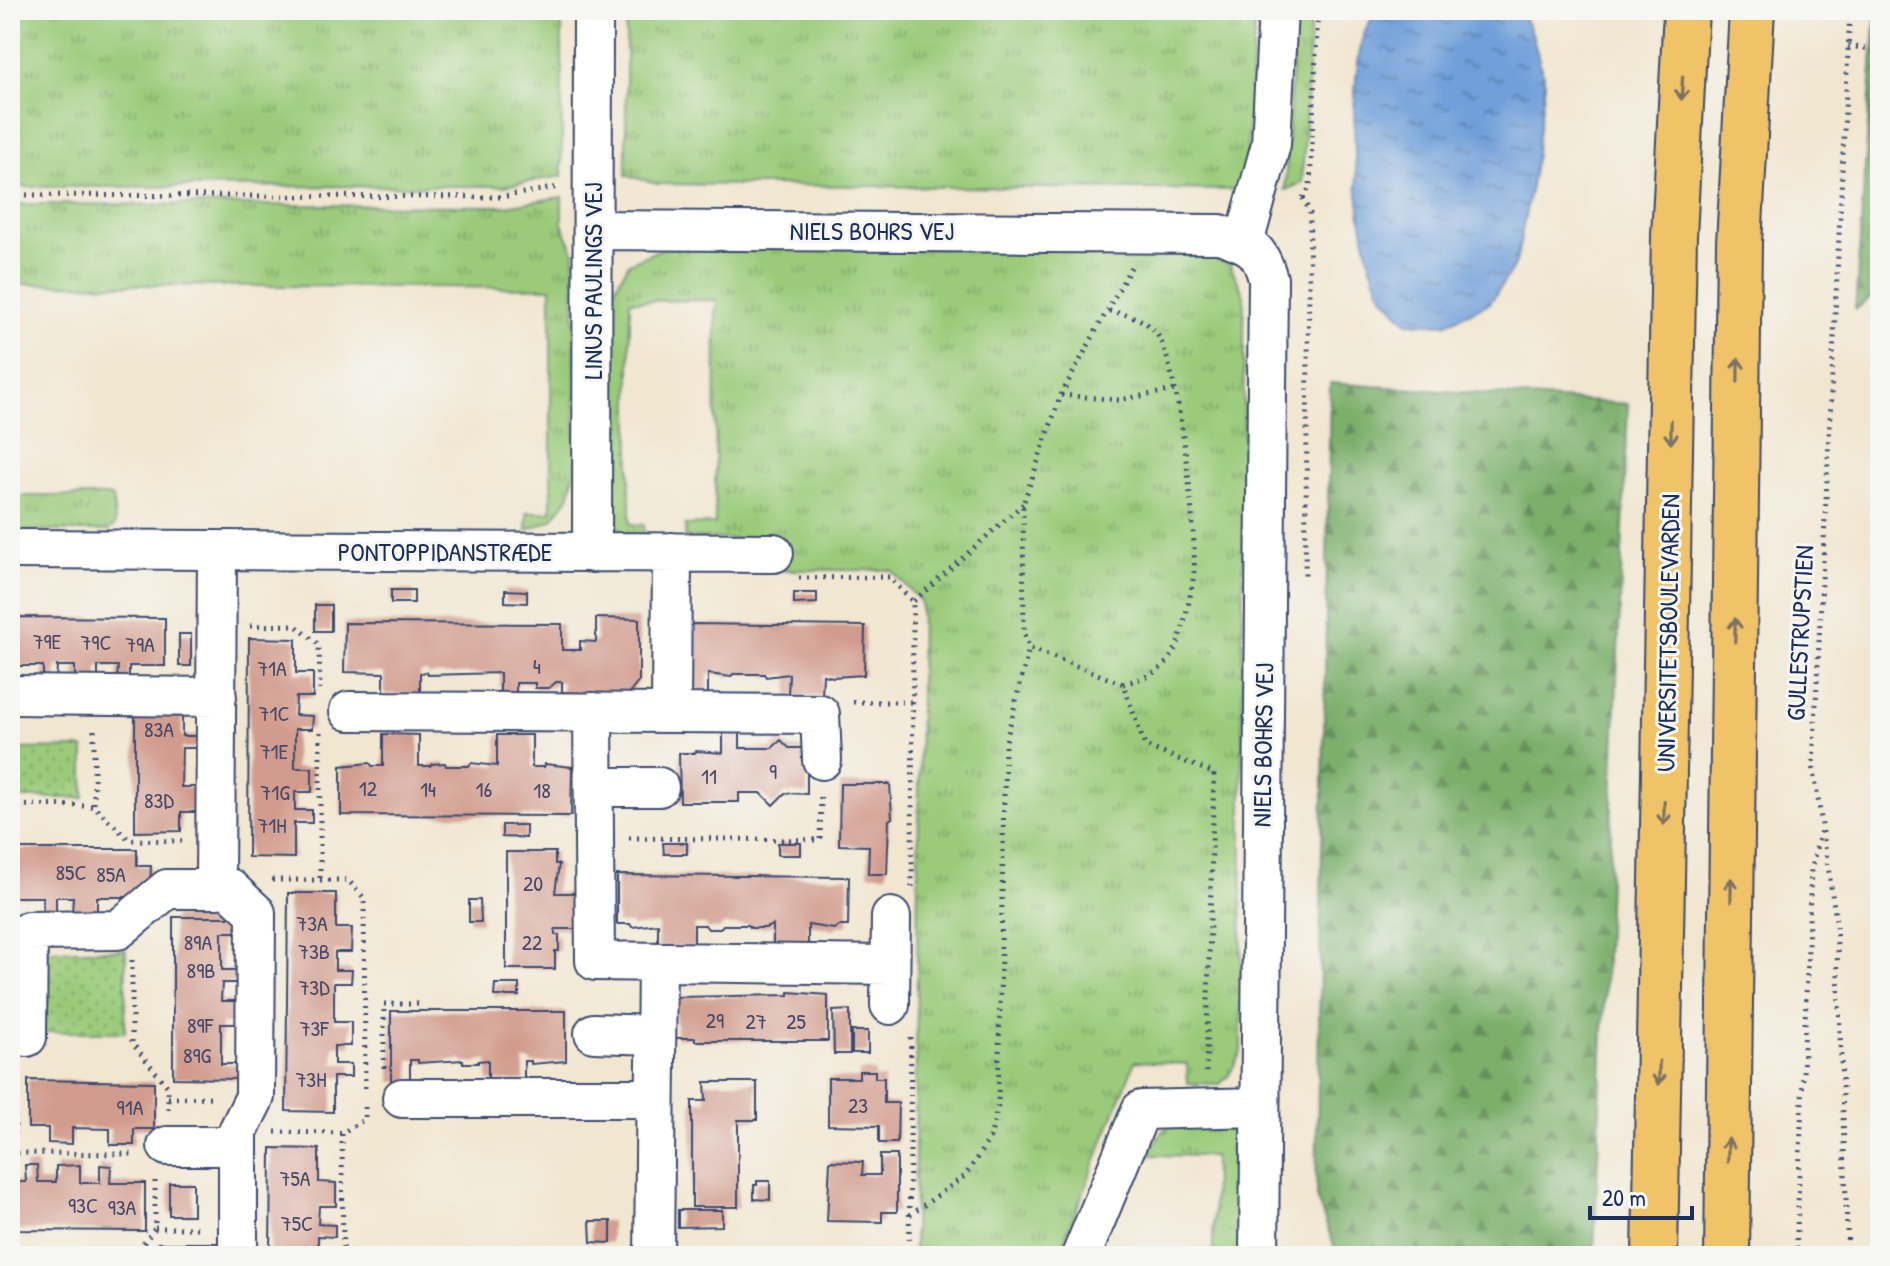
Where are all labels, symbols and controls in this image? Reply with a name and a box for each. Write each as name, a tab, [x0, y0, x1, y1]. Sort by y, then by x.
one-way arrow	[1674, 74, 1689, 101]
street label: LINUS PAULINGS VEJ	[575, 182, 610, 380]
street label: NIELS BOHRS VEJ	[790, 213, 954, 248]
one-way arrow	[1730, 357, 1746, 384]
one-way arrow	[1663, 418, 1679, 445]
street label: UNIVERSITETSBOULEVARDEN	[1648, 494, 1687, 772]
street label: PONTOPPIDANSTRÆDE	[338, 534, 553, 569]
street label: GULLESTRUPSTIEN	[1777, 544, 1822, 722]
one-way arrow	[1727, 617, 1742, 644]
house number: 79E	[33, 626, 62, 656]
house number: 79C	[80, 627, 112, 657]
house number: 79A	[125, 629, 155, 659]
house number: 4	[533, 651, 541, 681]
house number: 71A	[257, 653, 287, 683]
street label: NIELS BOHRS VEJ	[1244, 663, 1281, 827]
house number: 71C	[259, 698, 289, 728]
house number: 83A	[144, 714, 174, 744]
house number: 71E	[260, 736, 289, 766]
house number: 9	[769, 756, 777, 786]
house number: 11	[701, 761, 717, 791]
house number: 12	[359, 773, 378, 803]
house number: 14	[420, 774, 436, 804]
house number: 16	[476, 774, 493, 804]
house number: 18	[533, 775, 551, 805]
house number: 71G	[260, 777, 290, 807]
house number: 83D	[144, 785, 174, 815]
one-way arrow	[1657, 799, 1672, 826]
house number: 71H	[257, 810, 287, 840]
house number: 85C	[56, 857, 86, 887]
house number: 85A	[96, 859, 126, 889]
house number: 20	[523, 868, 543, 898]
one-way arrow	[1724, 877, 1739, 904]
house number: 73A	[296, 908, 328, 938]
house number: 89A	[184, 927, 212, 957]
house number: 22	[522, 927, 543, 957]
house number: 73B	[298, 936, 330, 966]
house number: 89B	[187, 955, 215, 985]
house number: 73D	[298, 972, 330, 1002]
house number: 29	[706, 1005, 724, 1035]
house number: 27	[745, 1006, 767, 1036]
house number: 25	[786, 1006, 806, 1036]
house number: 89F	[187, 1010, 214, 1040]
house number: 73F	[300, 1013, 329, 1043]
house number: 89G	[183, 1040, 212, 1070]
one-way arrow	[1651, 1059, 1667, 1086]
house number: 73H	[295, 1064, 327, 1094]
house number: 23	[848, 1090, 868, 1120]
house number: 91A	[117, 1092, 144, 1122]
one-way arrow	[1720, 1137, 1736, 1164]
house number: 75A	[280, 1163, 311, 1193]
scale bar	[1590, 1170, 1692, 1220]
text: 20 m	[1602, 1181, 1646, 1213]
house number: 93C	[68, 1190, 98, 1220]
house number: 93A	[108, 1192, 137, 1222]
house number: 75C	[281, 1208, 313, 1238]

